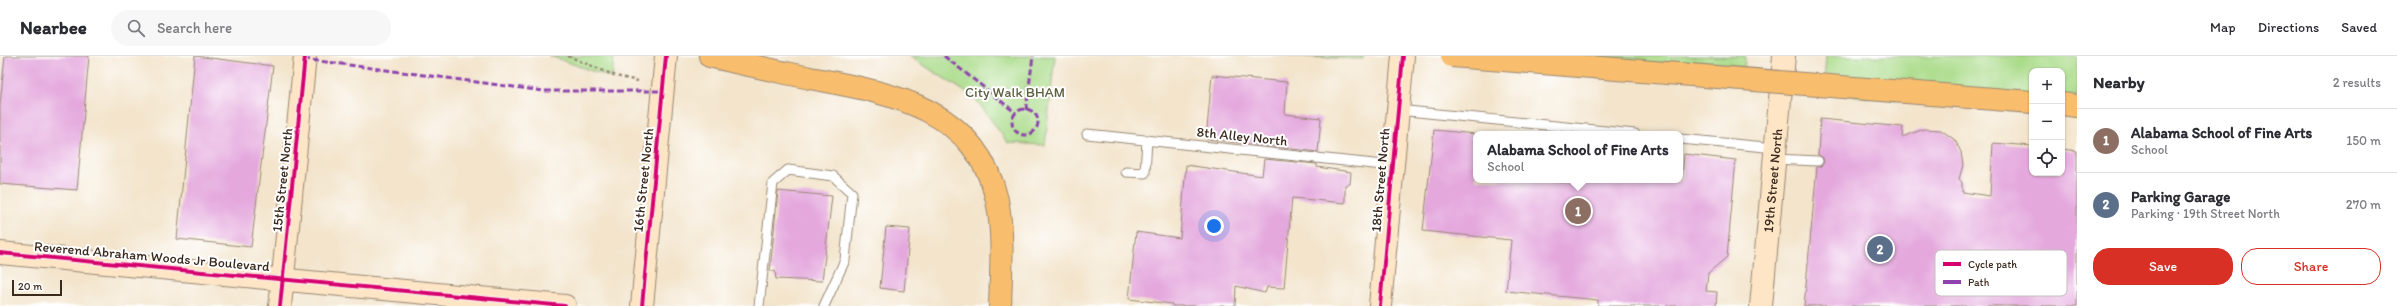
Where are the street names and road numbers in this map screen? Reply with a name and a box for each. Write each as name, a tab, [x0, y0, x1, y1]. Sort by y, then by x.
street label: 8th Alley North	[1196, 123, 1288, 150]
street label: 15th Street North	[269, 127, 296, 233]
street label: 16th Street North	[630, 127, 657, 233]
street label: 18th Street North	[1367, 127, 1394, 233]
street label: 19th Street North	[1760, 128, 1786, 233]
street label: Reverend Abraham Woods Jr Boulevard	[33, 238, 271, 275]

